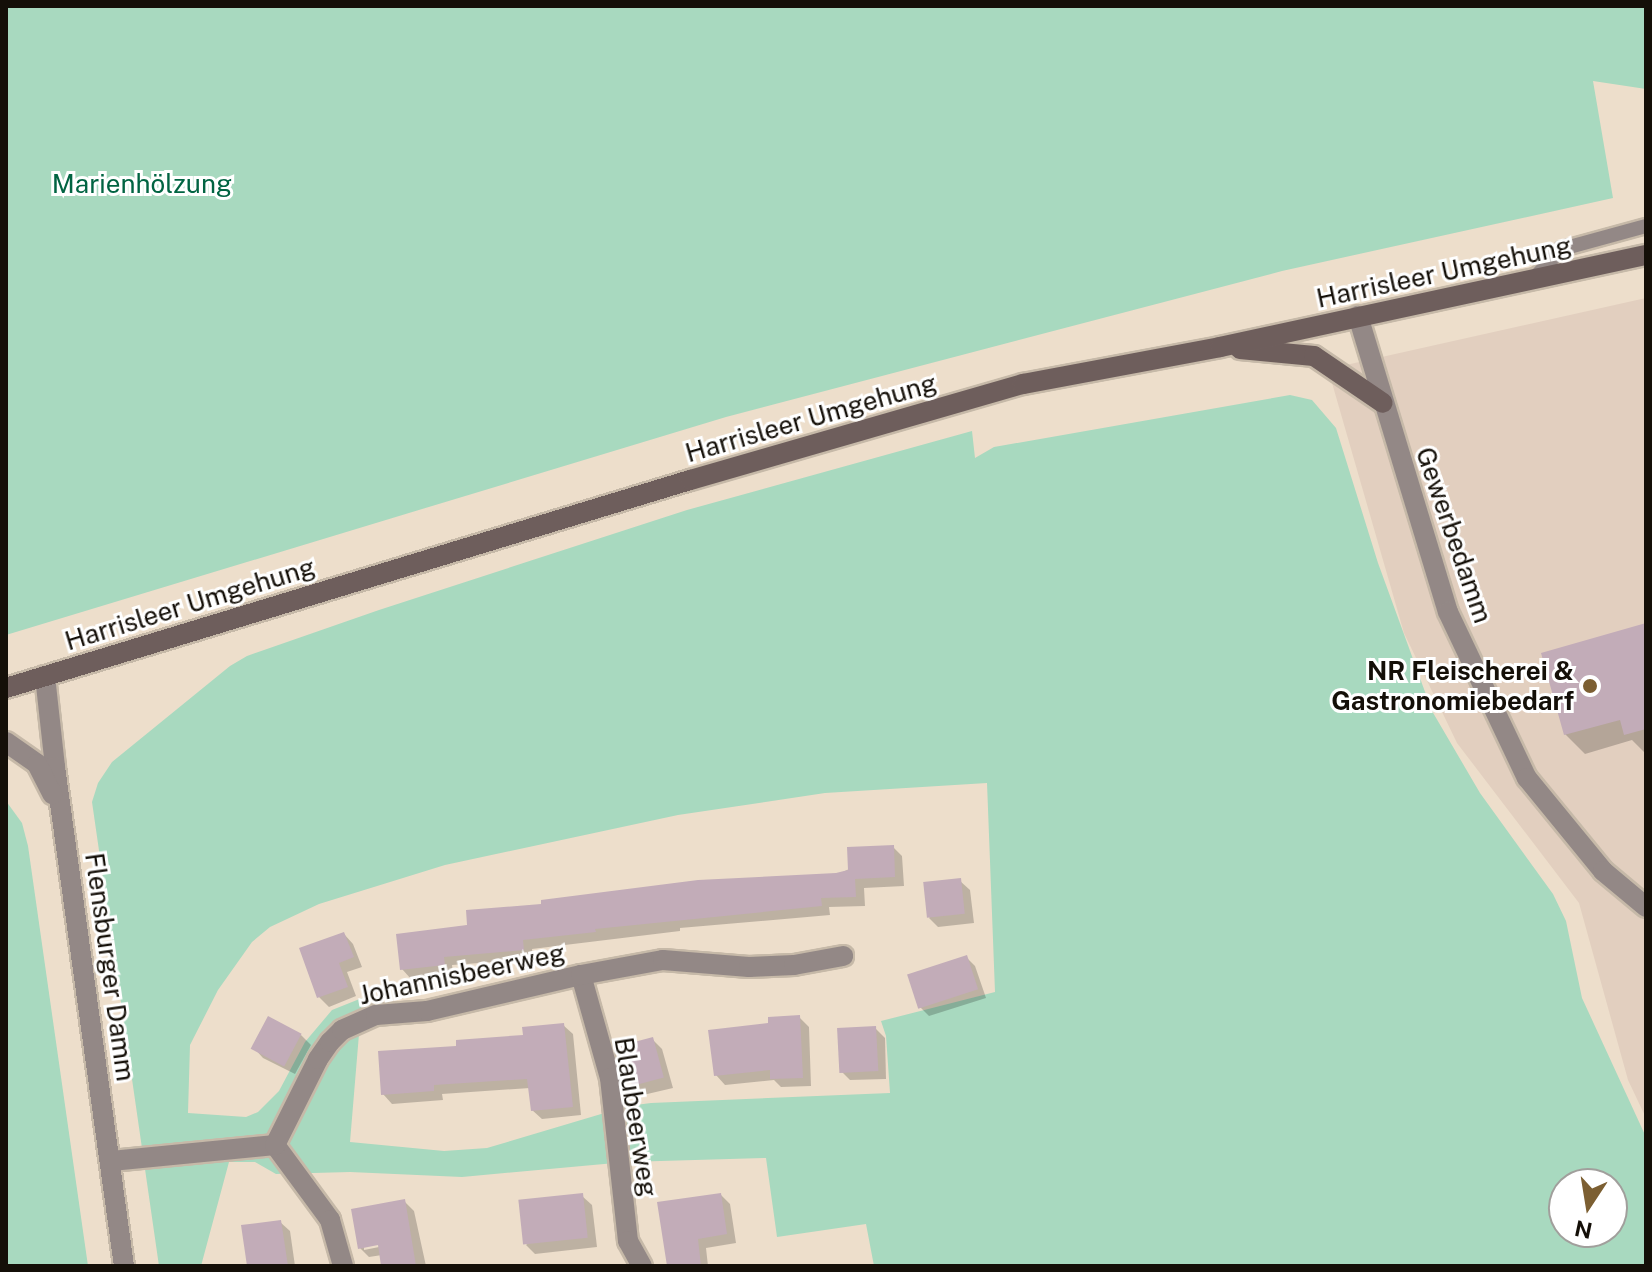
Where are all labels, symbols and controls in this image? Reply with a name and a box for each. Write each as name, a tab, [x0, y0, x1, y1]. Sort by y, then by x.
park label: Marienhölzung	[52, 168, 232, 200]
street label: Harrisleer Umgehung	[1314, 230, 1574, 314]
street label: Harrisleer Umgehung	[682, 367, 940, 469]
street label: Gewerbedamm	[1409, 443, 1499, 627]
street label: Harrisleer Umgehung	[61, 551, 319, 657]
place label: NR Fleischerei & Gastronomiebedarf	[1331, 655, 1574, 716]
marker: NR Fleischerei & Gastronomiebedarf	[1581, 677, 1599, 695]
street label: Flensburger Damm	[79, 851, 141, 1083]
street label: Johannisbeerweg	[356, 937, 568, 1011]
street label: Blaubeerweg	[608, 1035, 664, 1199]
north arrow	[1548, 1168, 1628, 1248]
text: N	[1572, 1215, 1595, 1244]

